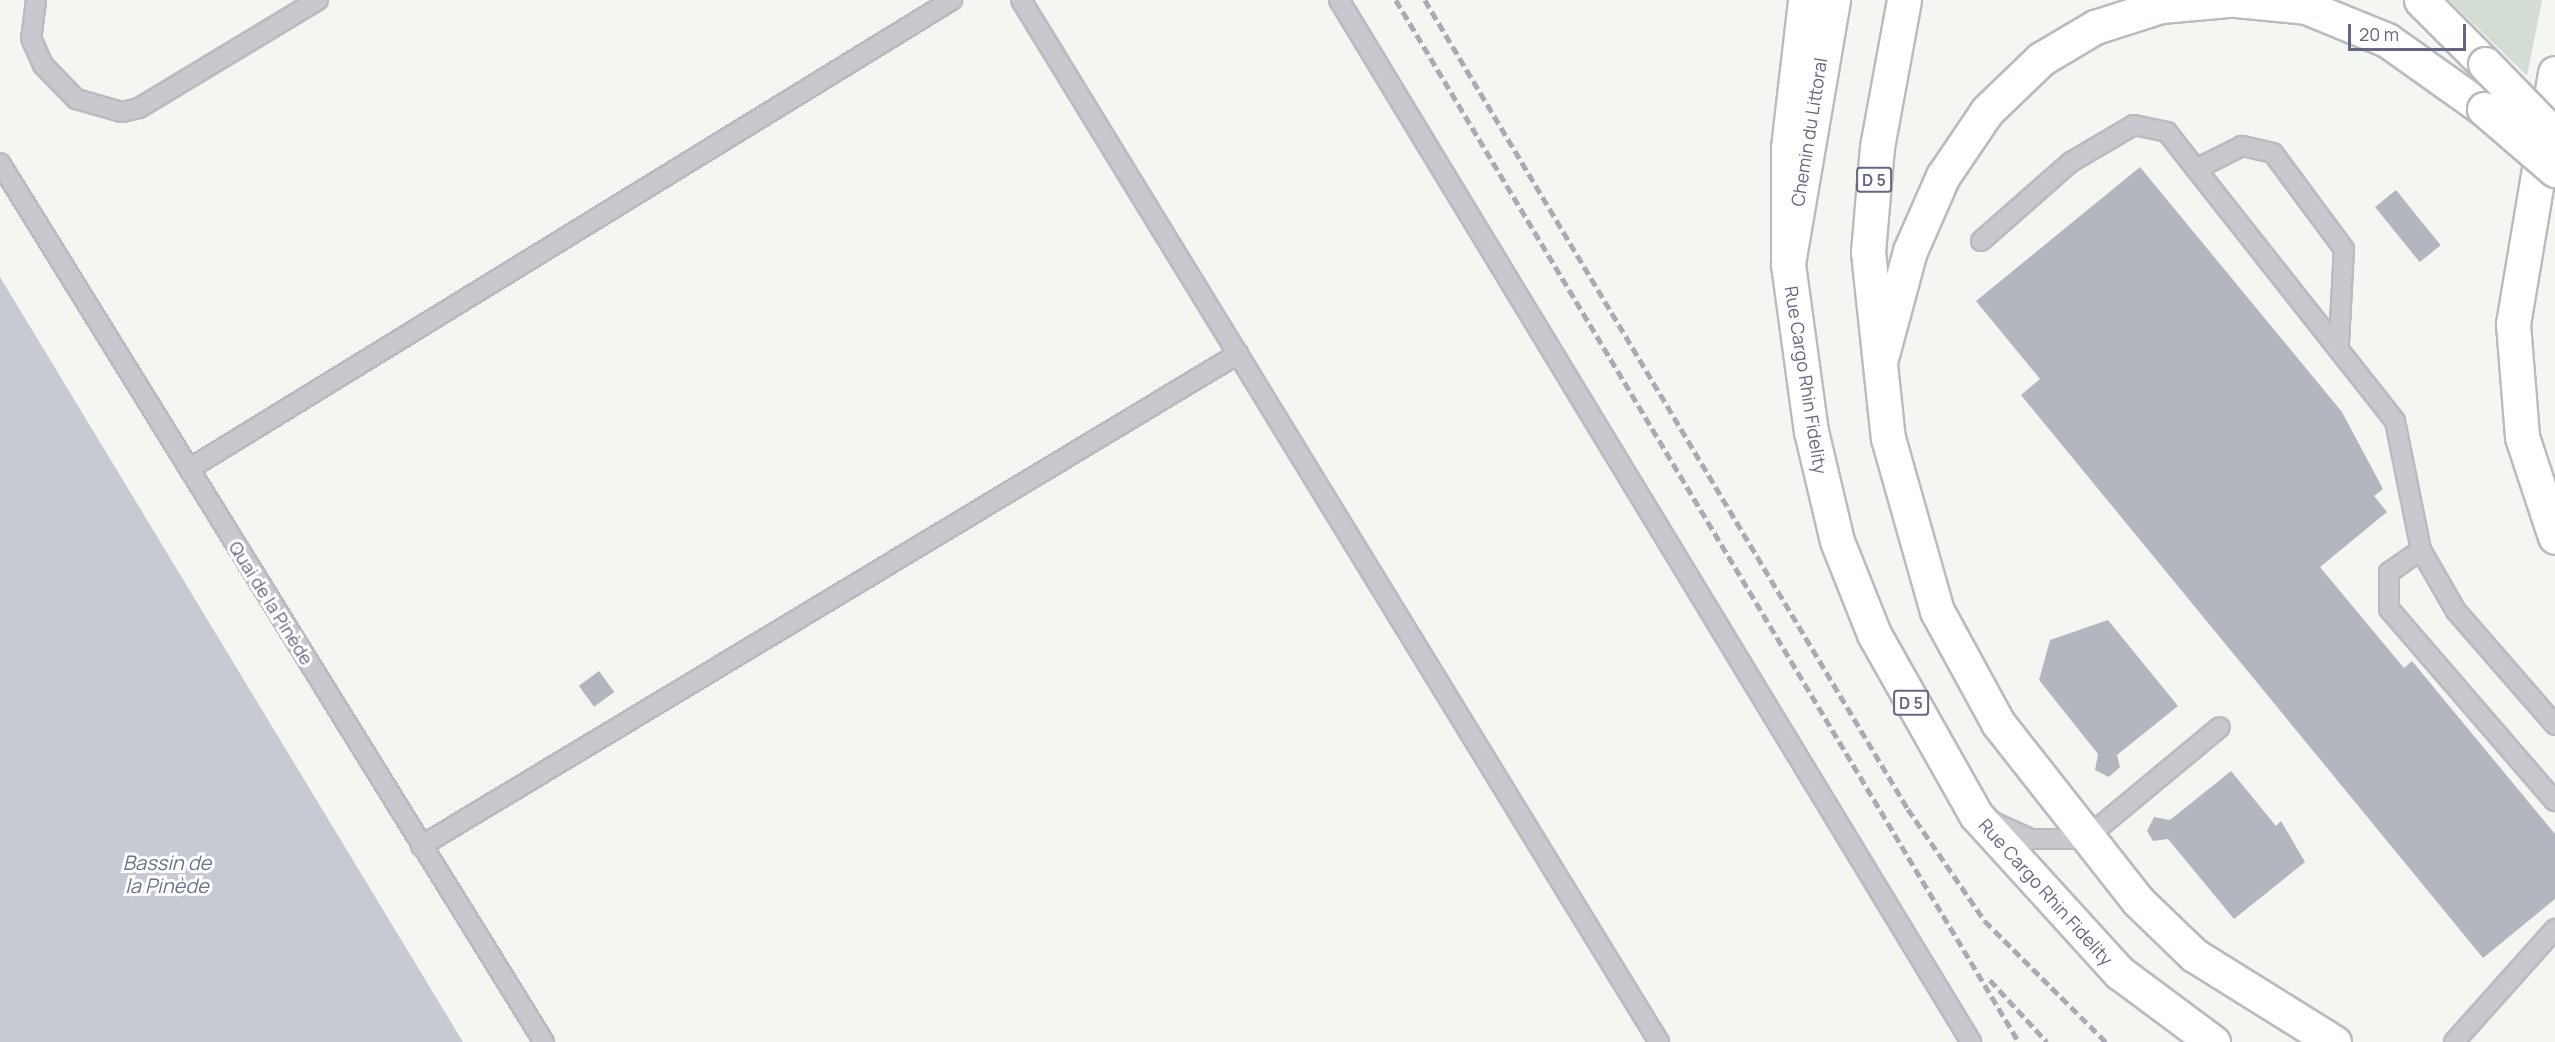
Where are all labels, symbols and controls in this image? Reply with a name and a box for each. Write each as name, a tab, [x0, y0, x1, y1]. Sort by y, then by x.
scale bar	[2351, 12, 2470, 50]
text: 20 m	[2359, 22, 2399, 46]
street label: Chemin du Littoral	[1787, 56, 1831, 208]
road number: D 5	[1856, 167, 1892, 193]
street label: Rue Cargo Rhin Fidelity	[1780, 285, 1832, 475]
street label: Quai de la Pinède	[224, 537, 318, 669]
road number: D 5	[1893, 690, 1929, 716]
street label: Rue Cargo Rhin Fidelity	[1974, 814, 2118, 970]
water label: Bassin de la Pinède	[123, 850, 211, 897]

